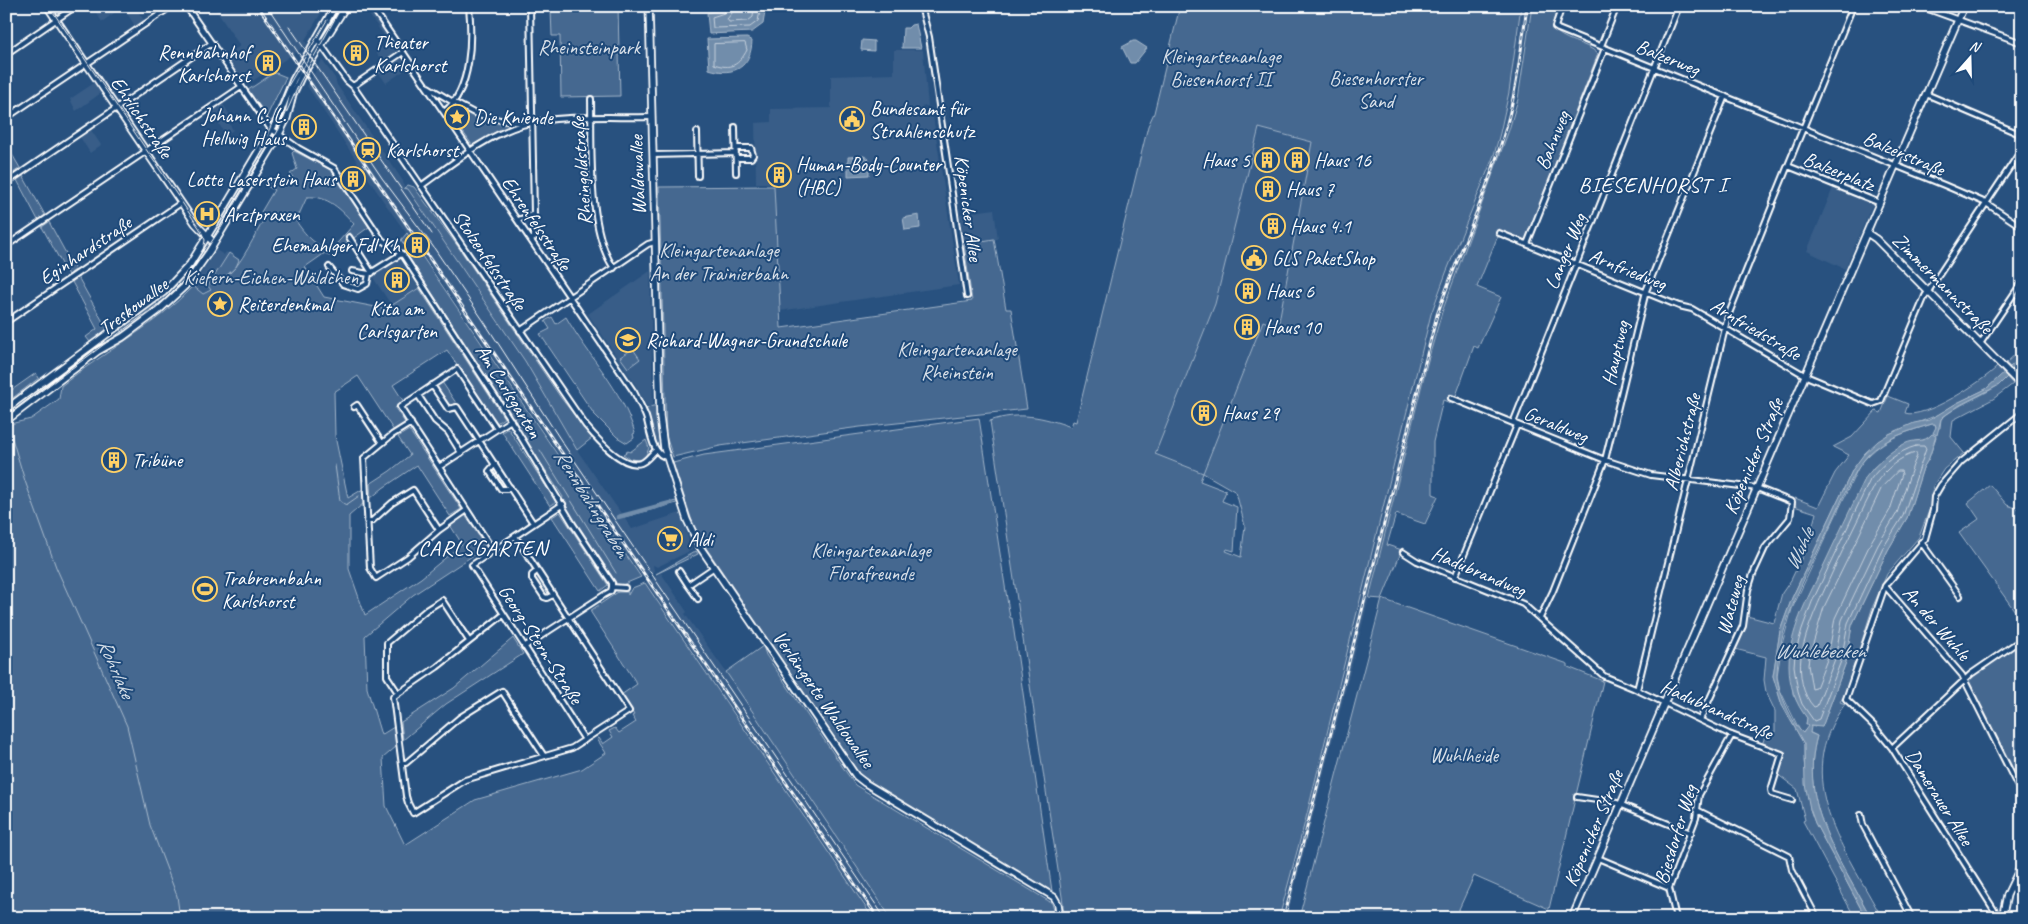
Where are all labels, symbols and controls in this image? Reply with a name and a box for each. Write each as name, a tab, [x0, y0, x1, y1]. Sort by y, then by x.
place label: Theater Karlshorst	[374, 30, 449, 78]
north arrow	[1946, 32, 1996, 82]
street label: Balzerweg	[1632, 33, 1705, 82]
park label: Rheinsteinpark	[538, 35, 642, 60]
text: N	[1967, 37, 1983, 57]
place label: Rennbahnhof Karlshorst	[158, 40, 254, 88]
building icon: Theater Karlshorst	[343, 40, 369, 66]
park label: Kleingartenanlage Biesenhorst II	[1161, 44, 1282, 92]
building icon: Rennbahnhof Karlshorst	[255, 50, 281, 76]
park label: Biesenhorster Sand	[1329, 66, 1425, 114]
street label: Ehrlichstraße	[105, 72, 179, 164]
place label: Bundesamt für Strahlenschutz	[870, 96, 977, 144]
place label: Johann C. L. Hellwig Haus	[201, 103, 288, 151]
place icon: Die Kniende	[444, 104, 470, 130]
place label: Die Kniende	[474, 105, 554, 130]
public building icon: Bundesamt für Strahlenschutz	[839, 106, 865, 132]
street label: Bahnweg	[1529, 106, 1576, 173]
building icon: Johann C. L. Hellwig Haus	[291, 114, 317, 140]
street label: Rheingoldstraße	[565, 114, 598, 226]
street label: Balzerstraße	[1859, 125, 1950, 182]
street label: Waldowallee	[624, 133, 651, 215]
station icon: Karlshorst	[355, 137, 381, 163]
place label: Karlshorst	[386, 138, 461, 163]
street label: Balzerplatz	[1800, 146, 1881, 198]
building icon: Haus 5	[1254, 147, 1280, 173]
building icon: Haus 16	[1284, 147, 1310, 173]
place label: Haus 5	[1202, 148, 1251, 173]
place label: Haus 16	[1314, 148, 1372, 173]
place label: Human-Body-Counter (HBC)	[796, 152, 943, 200]
street label: Köpenicker Allee	[949, 153, 989, 264]
building icon: Human-Body-Counter (HBC)	[766, 162, 792, 188]
building icon: Lotte Laserstein Haus	[340, 166, 366, 192]
place label: Lotte Laserstein Haus	[187, 167, 338, 192]
street label: Ehrenfelsstraße	[496, 171, 578, 276]
district label: BIESENHORST I	[1578, 171, 1732, 199]
building icon: Haus 7	[1255, 176, 1281, 202]
place label: Haus 7	[1286, 177, 1335, 202]
hospital icon: Arztpraxen	[194, 201, 220, 227]
place label: Arztpraxen	[224, 202, 301, 227]
street label: Stolzenfelsstraße	[447, 206, 533, 316]
street label: Langer Weg	[1539, 209, 1592, 293]
street label: Eginhardstraße	[34, 210, 137, 290]
building icon: Haus 4.1	[1260, 213, 1286, 239]
place label: Haus 4.1	[1290, 214, 1352, 239]
street label: Zimmermannstraße	[1887, 228, 1999, 340]
building icon: Ehemahlger Fdl Kh	[404, 232, 430, 258]
place label: Ehemahlger Fdl Kh	[272, 233, 401, 258]
park label: Kleingartenanlage An der Trainierbahn	[650, 238, 789, 286]
street label: Arnfriedweg	[1585, 243, 1671, 297]
public building icon: GLS PaketShop	[1241, 245, 1267, 271]
place label: GLS PaketShop	[1272, 246, 1376, 271]
park label: Kiefern-Eichen-Wäldchen	[184, 265, 359, 290]
building icon: Kita am Carlsgarten	[384, 267, 410, 293]
street label: Treskowallee	[94, 271, 174, 341]
building icon: Haus 6	[1235, 278, 1261, 304]
place label: Haus 6	[1266, 279, 1315, 304]
place icon: Reiterdenkmal	[207, 291, 233, 317]
place label: Reiterdenkmal	[238, 292, 336, 317]
street label: Arnfriedstraße	[1706, 293, 1807, 367]
place label: Kita am Carlsgarten	[357, 296, 438, 344]
building icon: Haus 10	[1234, 314, 1260, 340]
place label: Haus 10	[1264, 315, 1323, 340]
street label: Hauptweg	[1596, 318, 1635, 388]
school or university icon: Richard-Wagner-Grundschule	[615, 327, 641, 353]
place label: Richard-Wagner-Grundschule	[646, 328, 849, 353]
park label: Kleingartenanlage Rheinstein	[897, 337, 1018, 385]
street label: Am Carlsgarten	[470, 340, 548, 444]
street label: Alberichstraße	[1658, 390, 1707, 493]
street label: Köpenicker Straße	[1718, 393, 1790, 518]
building icon: Haus 29	[1191, 400, 1217, 426]
street label: Geraldweg	[1520, 400, 1593, 449]
place label: Haus 29	[1222, 401, 1281, 426]
water label: Rennbahngraben	[548, 444, 637, 564]
building icon: Tribüne	[101, 447, 127, 473]
place label: Tribüne	[132, 448, 184, 473]
water label: Wuhle	[1778, 521, 1821, 574]
supermarket icon: Aldi	[657, 526, 683, 552]
place label: Aldi	[688, 527, 715, 552]
district label: CARLSGARTEN	[418, 534, 551, 562]
park label: Kleingartenanlage Florafreunde	[811, 538, 932, 586]
street label: Hadubrandweg	[1428, 540, 1531, 603]
place label: Trabrennbahn Karlshorst	[222, 566, 322, 614]
street label: Wateweg	[1711, 571, 1751, 637]
sports icon: Trabrennbahn Karlshorst	[192, 576, 218, 602]
street label: Georg-Stern-Straße	[493, 580, 589, 710]
street label: An der Wuhle	[1897, 581, 1977, 667]
street label: Verlängerte Waldowallee	[767, 626, 881, 774]
water label: Rohrlake	[91, 634, 142, 705]
water label: Wuhlebecken	[1775, 638, 1868, 664]
street label: Hadubrandstraße	[1657, 674, 1778, 746]
park label: Wuhlheide	[1430, 743, 1500, 768]
street label: Damerauer Allee	[1900, 744, 1980, 851]
street label: Köpenicker Straße	[1558, 765, 1630, 890]
street label: Biesdorfer Weg	[1649, 780, 1703, 887]

